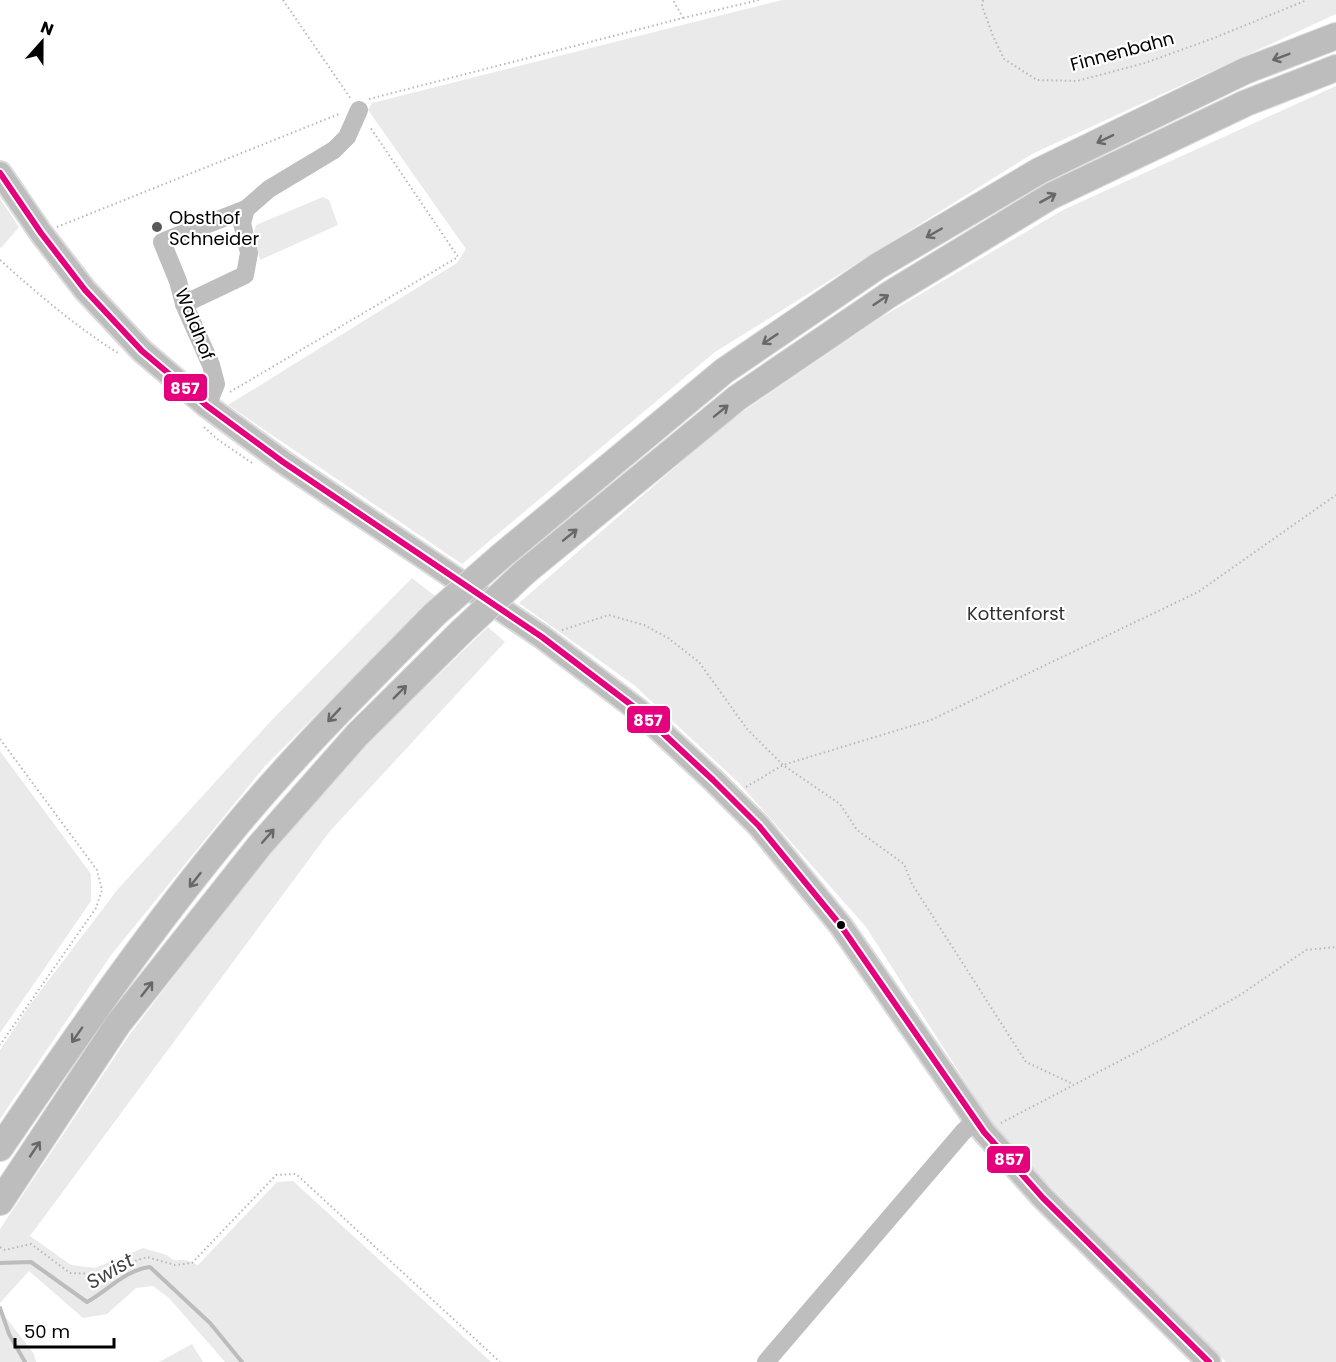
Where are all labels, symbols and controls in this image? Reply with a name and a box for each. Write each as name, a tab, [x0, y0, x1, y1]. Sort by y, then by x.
north arrow	[12, 12, 72, 72]
text: N	[37, 16, 57, 41]
street label: Finnenbahn	[1067, 25, 1177, 77]
one-way arrow	[1273, 53, 1291, 64]
one-way arrow	[1096, 134, 1114, 146]
one-way arrow	[1039, 192, 1056, 204]
place label: Obsthof Schneider	[169, 205, 259, 251]
marker: Obsthof Schneider	[150, 220, 164, 234]
one-way arrow	[926, 228, 943, 240]
street label: Waldhof	[169, 284, 221, 364]
one-way arrow	[873, 293, 890, 306]
one-way arrow	[762, 333, 779, 346]
line badge: 857	[163, 373, 208, 402]
text: 857	[170, 377, 200, 400]
one-way arrow	[713, 404, 728, 418]
one-way arrow	[562, 528, 578, 541]
park label: Kottenforst	[967, 601, 1065, 626]
one-way arrow	[393, 685, 408, 700]
line badge: 857	[626, 705, 671, 734]
one-way arrow	[328, 707, 342, 722]
text: 857	[633, 709, 663, 732]
one-way arrow	[261, 829, 275, 844]
one-way arrow	[188, 871, 201, 887]
unlabelled marker	[835, 919, 847, 931]
one-way arrow	[140, 981, 153, 997]
one-way arrow	[71, 1027, 83, 1043]
one-way arrow	[29, 1140, 42, 1157]
line badge: 857	[986, 1145, 1031, 1174]
text: 857	[994, 1148, 1024, 1171]
water label: Swist	[81, 1246, 140, 1296]
scale bar	[15, 1311, 114, 1349]
text: 50 m	[24, 1319, 70, 1344]

